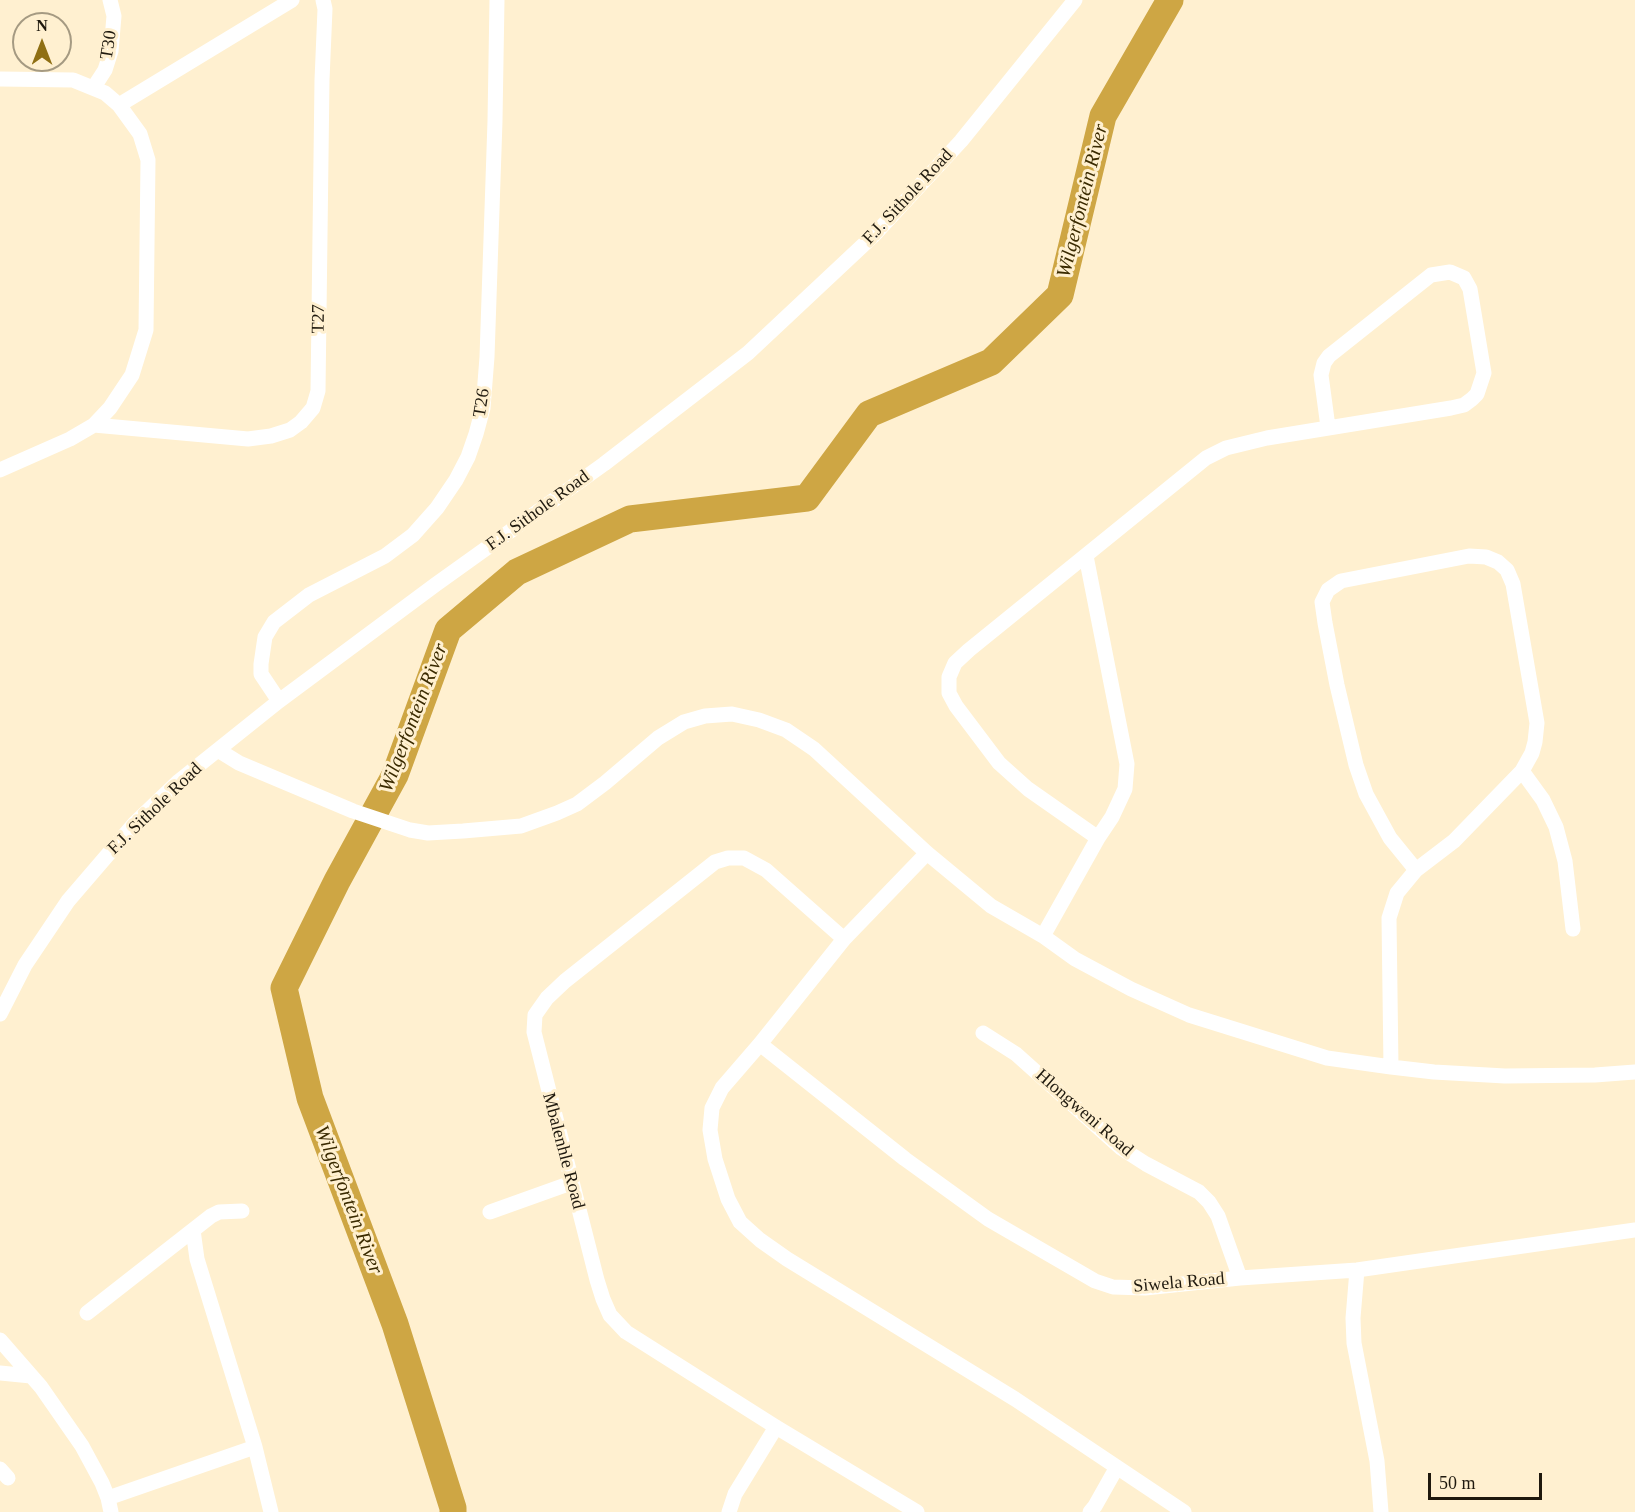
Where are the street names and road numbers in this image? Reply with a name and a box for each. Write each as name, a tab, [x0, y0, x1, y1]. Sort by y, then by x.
street label: T30	[96, 29, 122, 61]
street label: F.J. Sithole Road	[858, 145, 958, 249]
street label: T27	[308, 304, 330, 334]
street label: T26	[469, 387, 495, 419]
street label: F.J. Sithole Road	[482, 466, 594, 556]
street label: F.J. Sithole Road	[103, 759, 207, 859]
street label: Hlongweni Road	[1031, 1065, 1137, 1161]
street label: Mbalenhle Road	[537, 1091, 589, 1211]
street label: Siwela Road	[1132, 1268, 1226, 1298]

